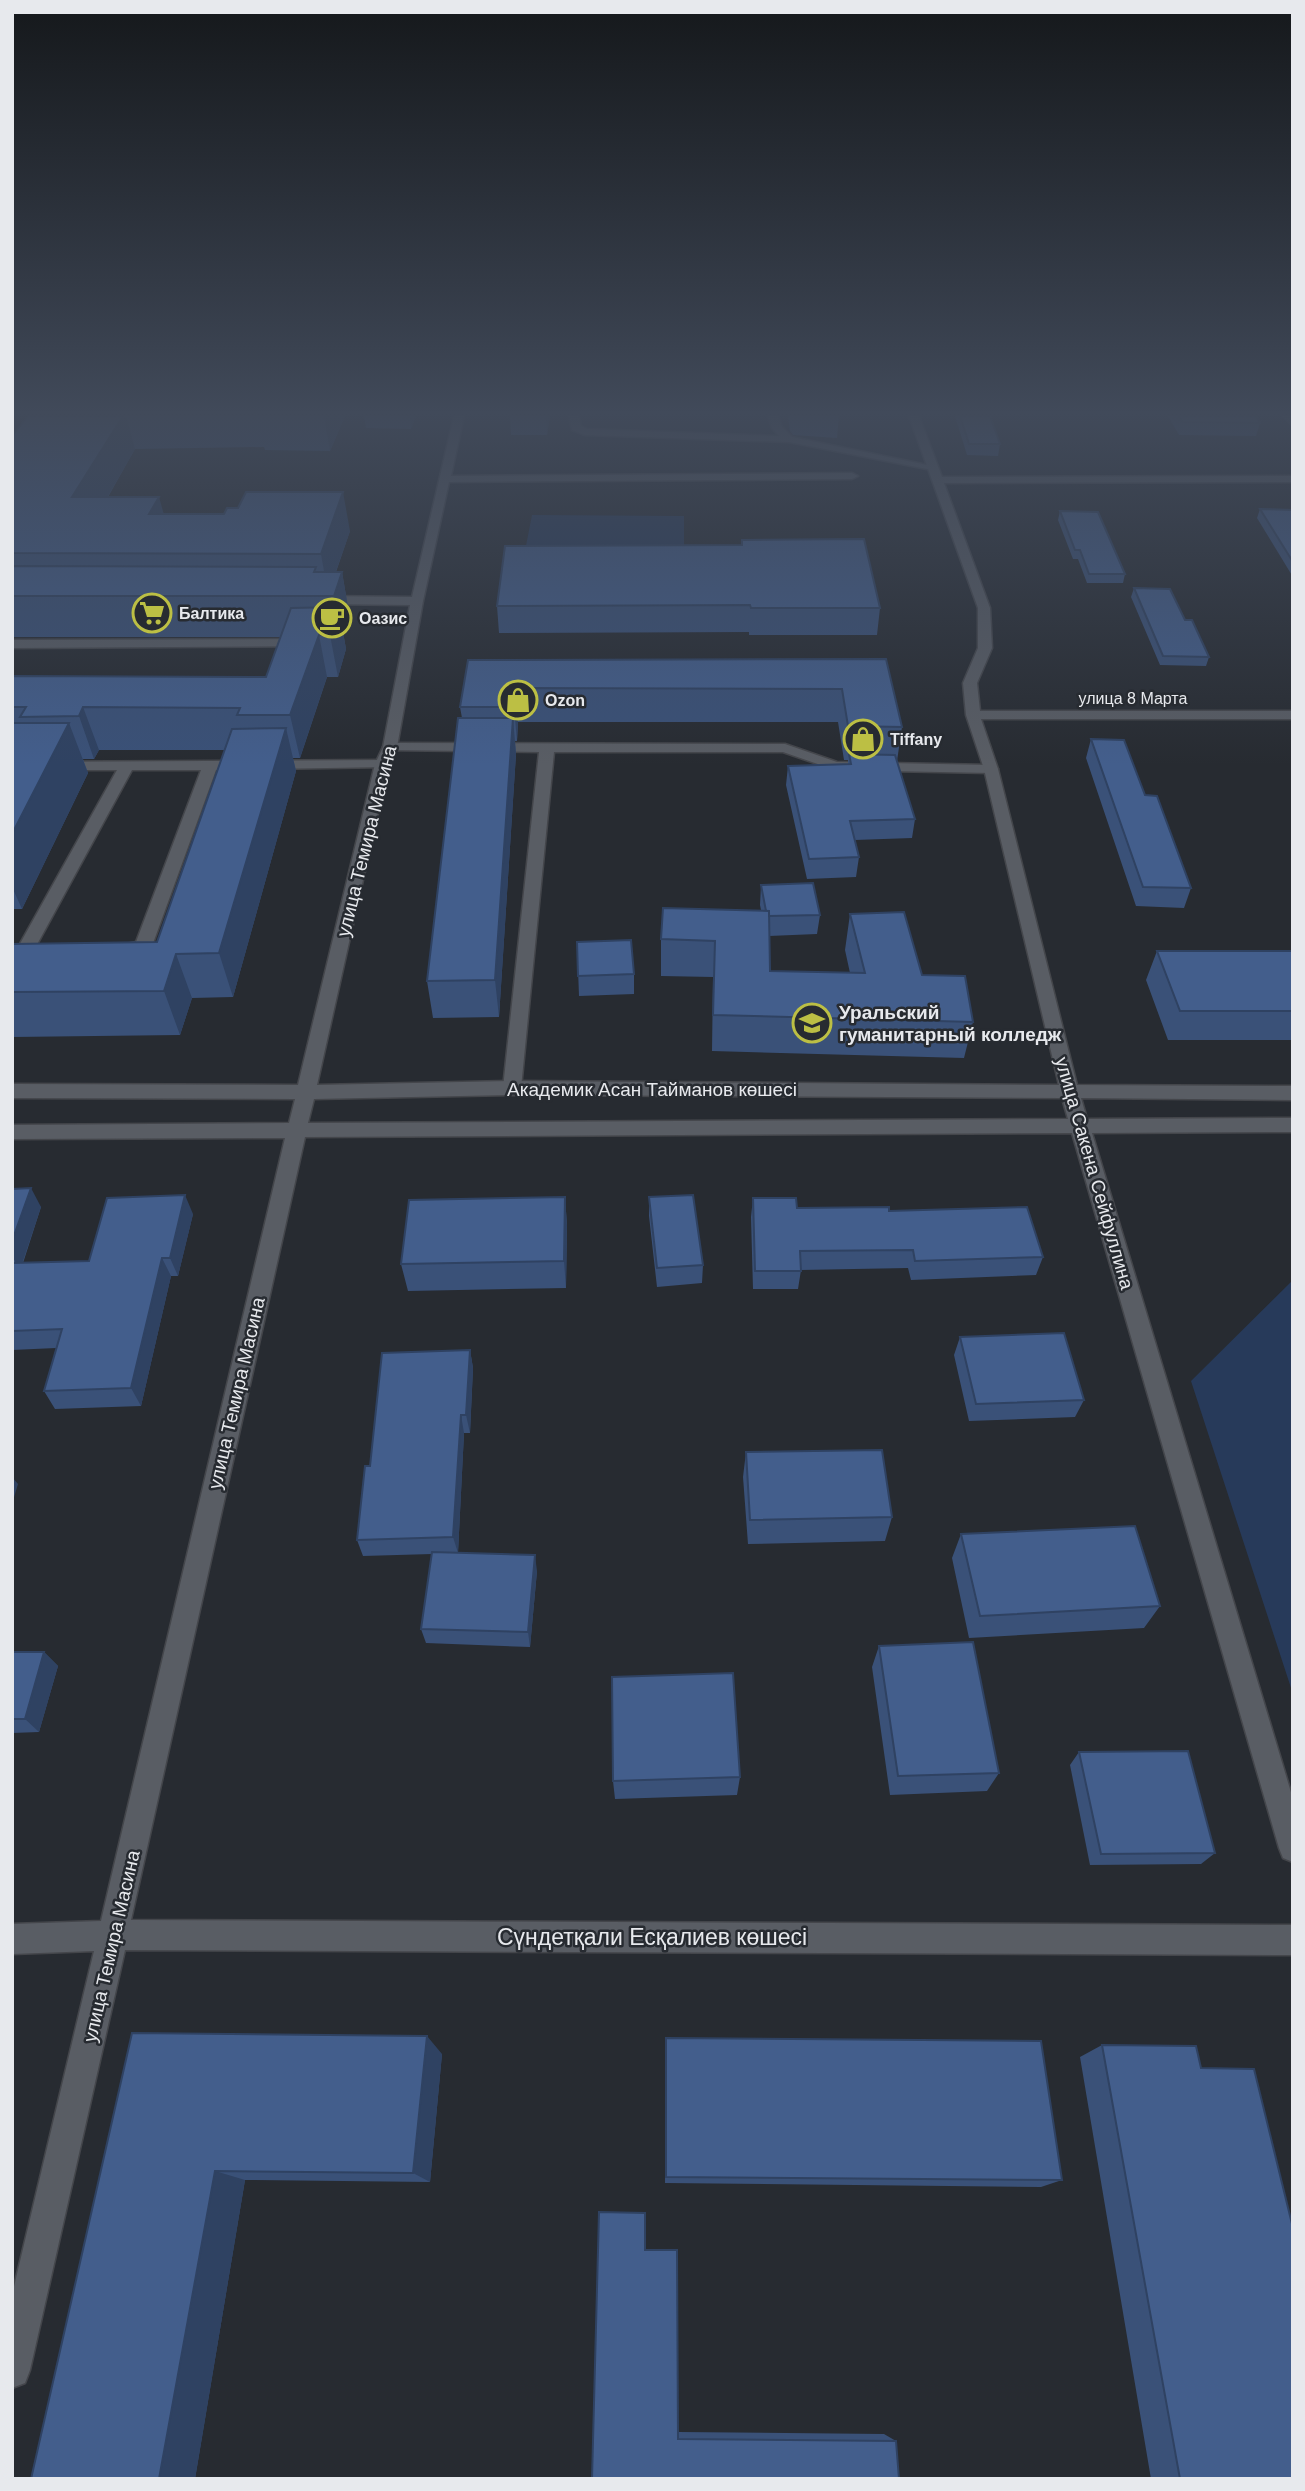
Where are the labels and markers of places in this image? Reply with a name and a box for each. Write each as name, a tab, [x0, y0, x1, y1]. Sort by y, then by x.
supermarket icon: Балтика	[131, 592, 173, 634]
cafe icon: Оазис	[311, 597, 353, 639]
place label: Балтика	[179, 605, 244, 622]
place label: Оазис	[359, 610, 407, 627]
shop icon: Ozon	[497, 679, 539, 721]
place label: Ozon	[545, 692, 585, 709]
shop icon: Tiffany	[842, 718, 884, 760]
place label: Tiffany	[890, 731, 942, 748]
school or university icon: Уральский гуманитарный колледж	[791, 1002, 833, 1044]
place label: Уральский гуманитарный колледж	[839, 1002, 1062, 1045]

